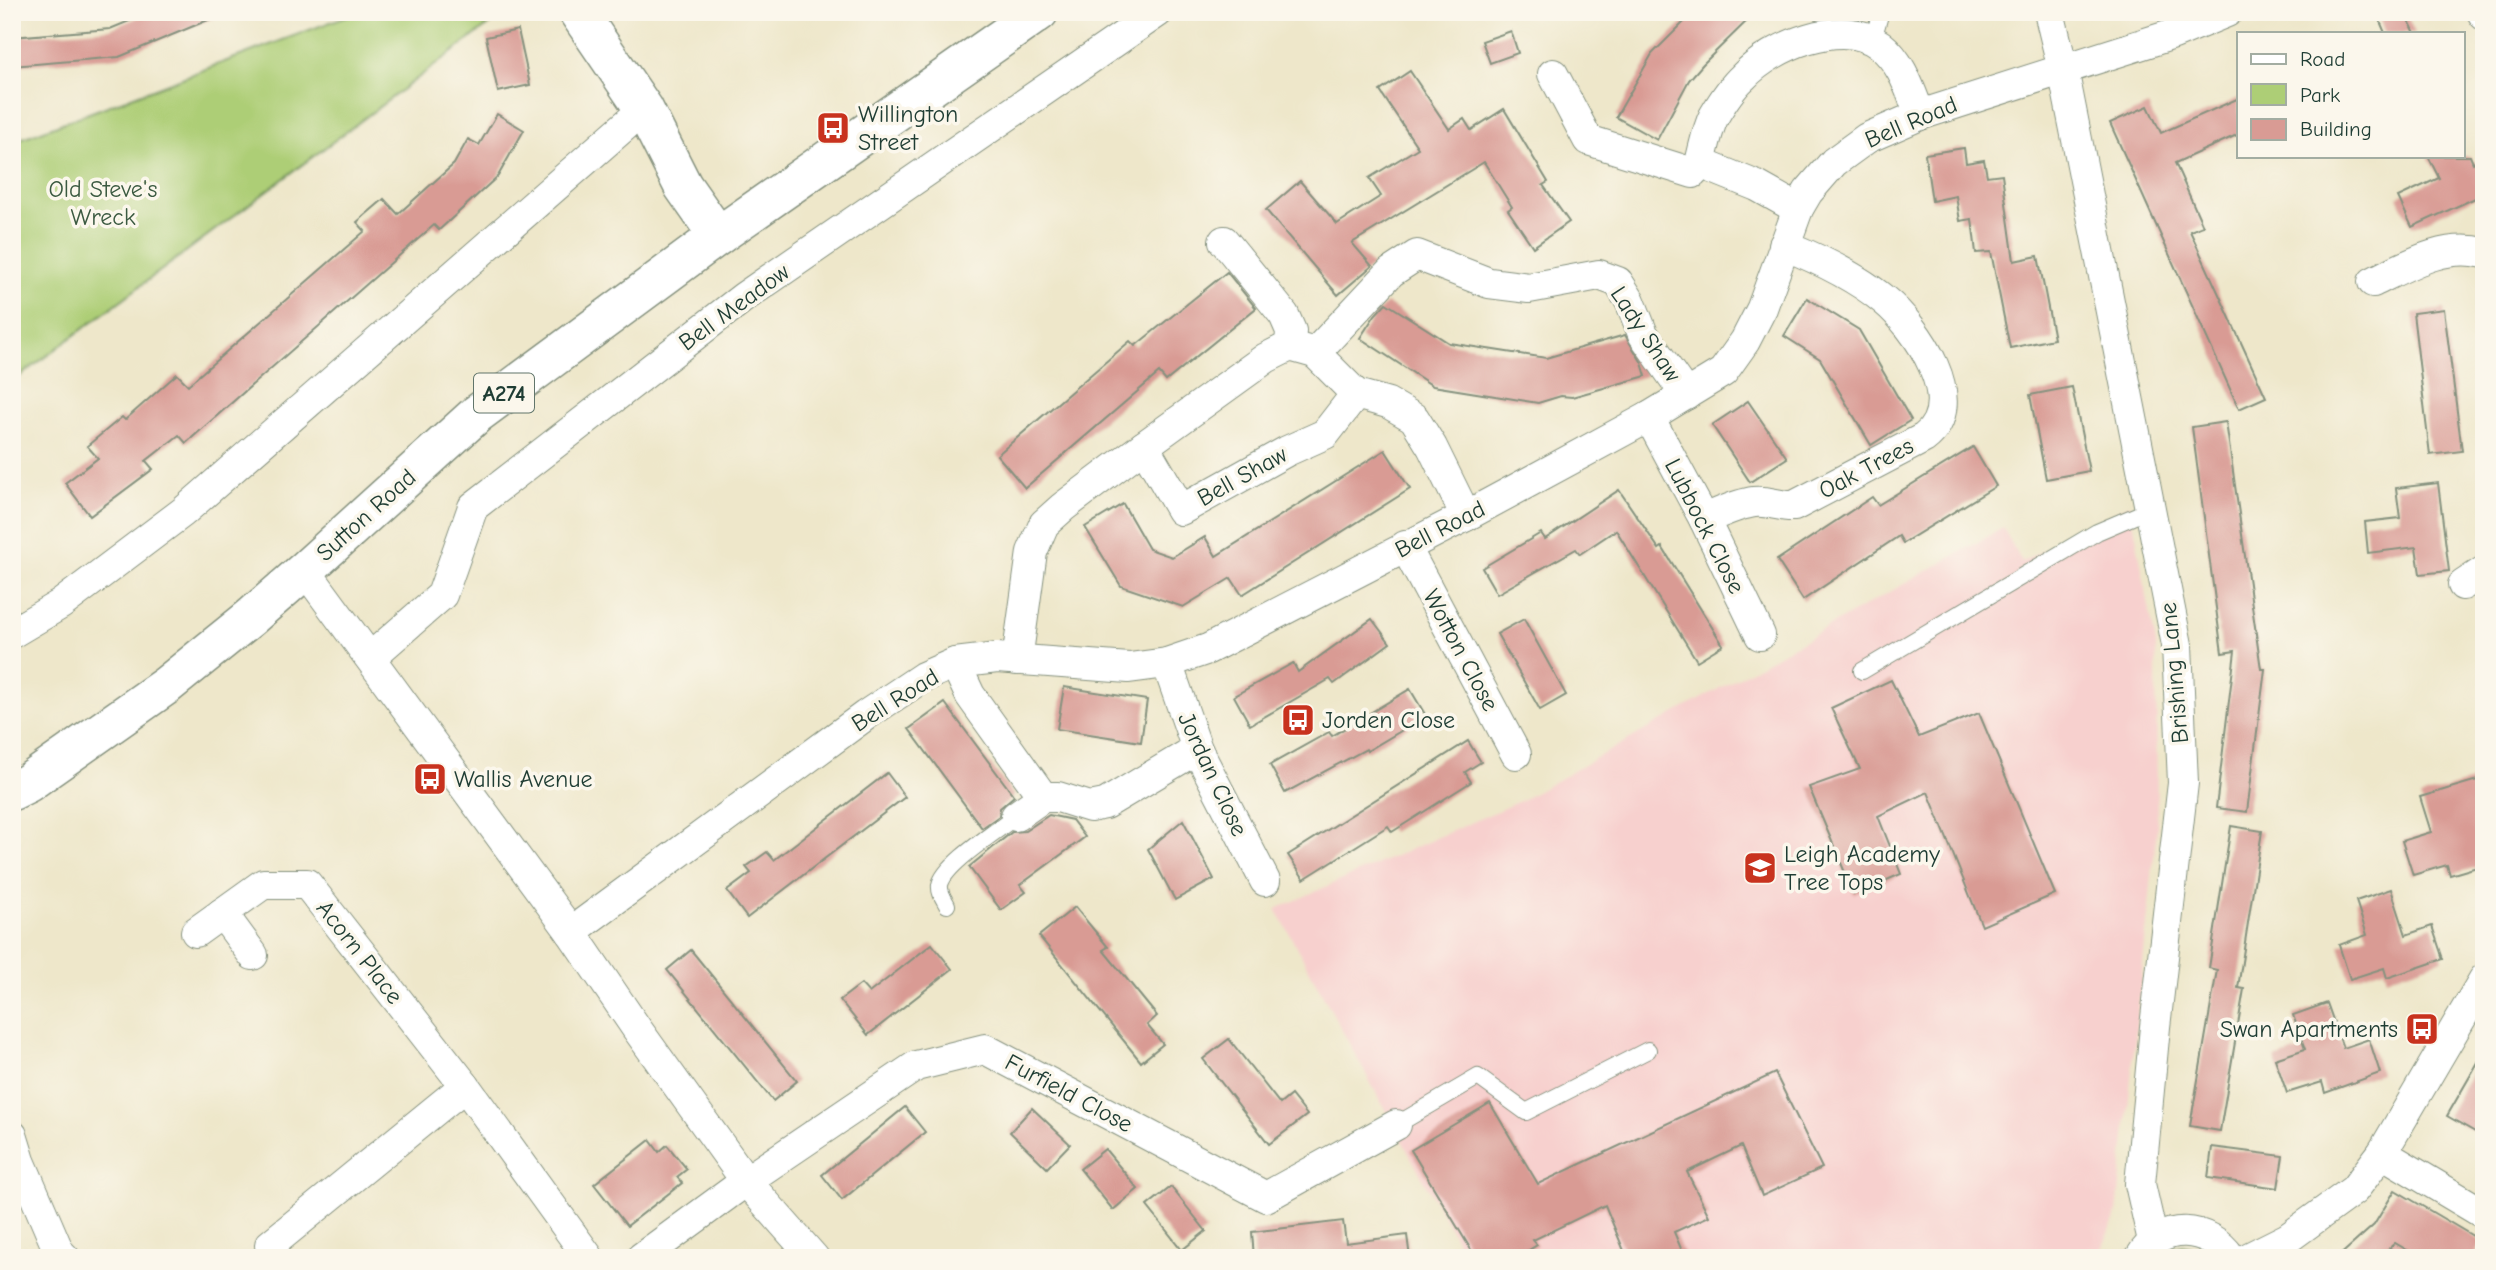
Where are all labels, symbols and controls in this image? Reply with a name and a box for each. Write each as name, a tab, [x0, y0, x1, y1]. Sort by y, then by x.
legend	[2237, 32, 2464, 158]
text: Road	[2300, 47, 2345, 71]
text: Park	[2300, 83, 2340, 107]
street label: Bell Road	[1861, 90, 1961, 154]
place label: Willington Street	[858, 100, 958, 156]
bus stop icon: Willington Street	[814, 109, 852, 147]
text: Building	[2300, 117, 2372, 141]
park label: Old Steve's Wreck	[48, 175, 158, 231]
street label: Bell Meadow	[673, 257, 795, 356]
street label: Lady Shaw	[1605, 281, 1688, 388]
road number: A274	[474, 374, 534, 412]
street label: Oak Trees	[1814, 431, 1918, 505]
street label: Bell Shaw	[1192, 440, 1292, 512]
street label: Lubbock Close	[1659, 454, 1751, 598]
street label: Sutton Road	[310, 463, 422, 567]
street label: Bell Road	[1390, 494, 1490, 564]
street label: Wotton Close	[1417, 584, 1505, 716]
street label: Brishing Lane	[2154, 601, 2194, 745]
street label: Bell Road	[846, 662, 944, 738]
bus stop icon: Jorden Close	[1279, 701, 1317, 739]
place label: Jorden Close	[1322, 706, 1455, 734]
street label: Jordan Close	[1172, 708, 1254, 840]
bus stop icon: Wallis Avenue	[411, 760, 449, 798]
place label: Wallis Avenue	[454, 765, 593, 793]
place label: Leigh Academy Tree Tops	[1784, 840, 1940, 896]
school or university icon: Leigh Academy Tree Tops	[1741, 849, 1779, 887]
street label: Acorn Place	[311, 895, 409, 1009]
bus stop icon: Swan Apartments	[2403, 1010, 2441, 1048]
place label: Swan Apartments	[2220, 1015, 2398, 1043]
street label: Furfield Close	[1001, 1048, 1137, 1138]

